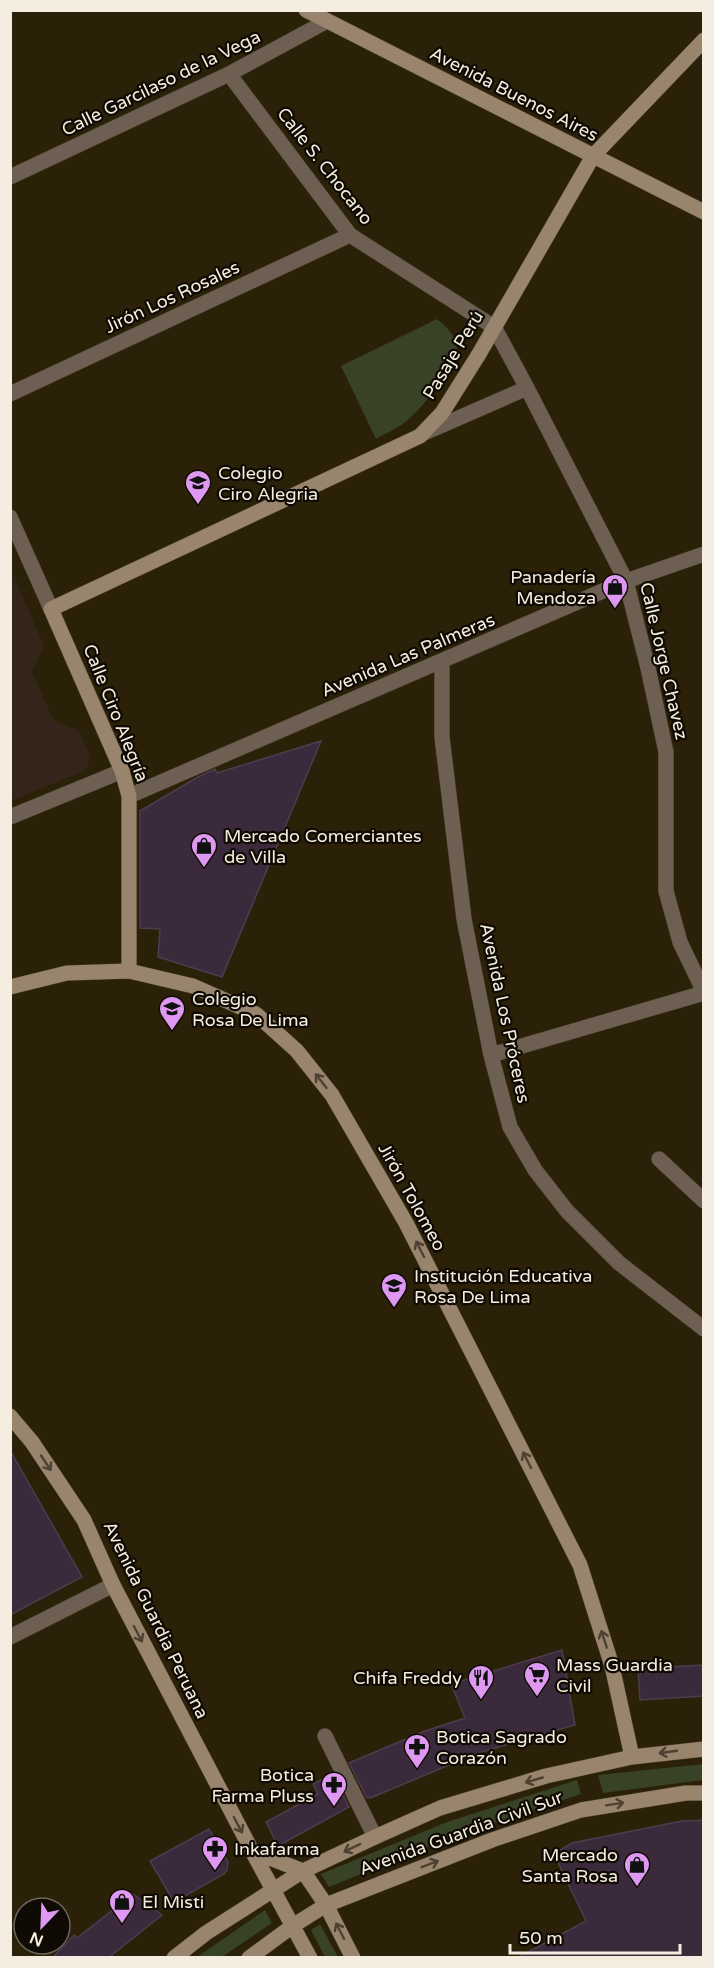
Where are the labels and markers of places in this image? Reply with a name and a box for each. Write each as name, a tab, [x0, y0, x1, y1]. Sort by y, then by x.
place label: Colegio Ciro Alegria	[218, 462, 318, 505]
school or university icon: Colegio Ciro Alegria	[183, 468, 213, 506]
place label: Panadería Mendoza	[510, 566, 596, 609]
shop icon: Panadería Mendoza	[600, 572, 630, 610]
place label: Mercado Comerciantes de Villa	[224, 825, 422, 868]
shop icon: Mercado Comerciantes de Villa	[189, 831, 219, 869]
place label: Colegio Rosa De Lima	[192, 988, 309, 1031]
school or university icon: Colegio Rosa De Lima	[157, 994, 187, 1032]
place label: Institución Educativa Rosa De Lima	[414, 1265, 592, 1308]
school or university icon: Institución Educativa Rosa De Lima	[379, 1271, 409, 1309]
place label: Mass Guardia Civil	[556, 1654, 673, 1697]
supermarket icon: Mass Guardia Civil	[522, 1660, 552, 1698]
restaurant icon: Chifa Freddy	[466, 1663, 496, 1701]
place label: Chifa Freddy	[353, 1667, 462, 1689]
place label: Botica Sagrado Corazón	[436, 1726, 567, 1769]
pharmacy icon: Botica Sagrado Corazón	[402, 1732, 432, 1770]
place label: Botica Farma Pluss	[211, 1764, 314, 1807]
pharmacy icon: Botica Farma Pluss	[319, 1770, 349, 1808]
pharmacy icon: Inkafarma	[200, 1834, 230, 1872]
place label: Inkafarma	[234, 1838, 320, 1860]
place label: Mercado Santa Rosa	[522, 1844, 618, 1887]
shop icon: Mercado Santa Rosa	[622, 1850, 652, 1888]
shop icon: El Misti	[107, 1887, 137, 1925]
place label: El Misti	[142, 1891, 204, 1913]

